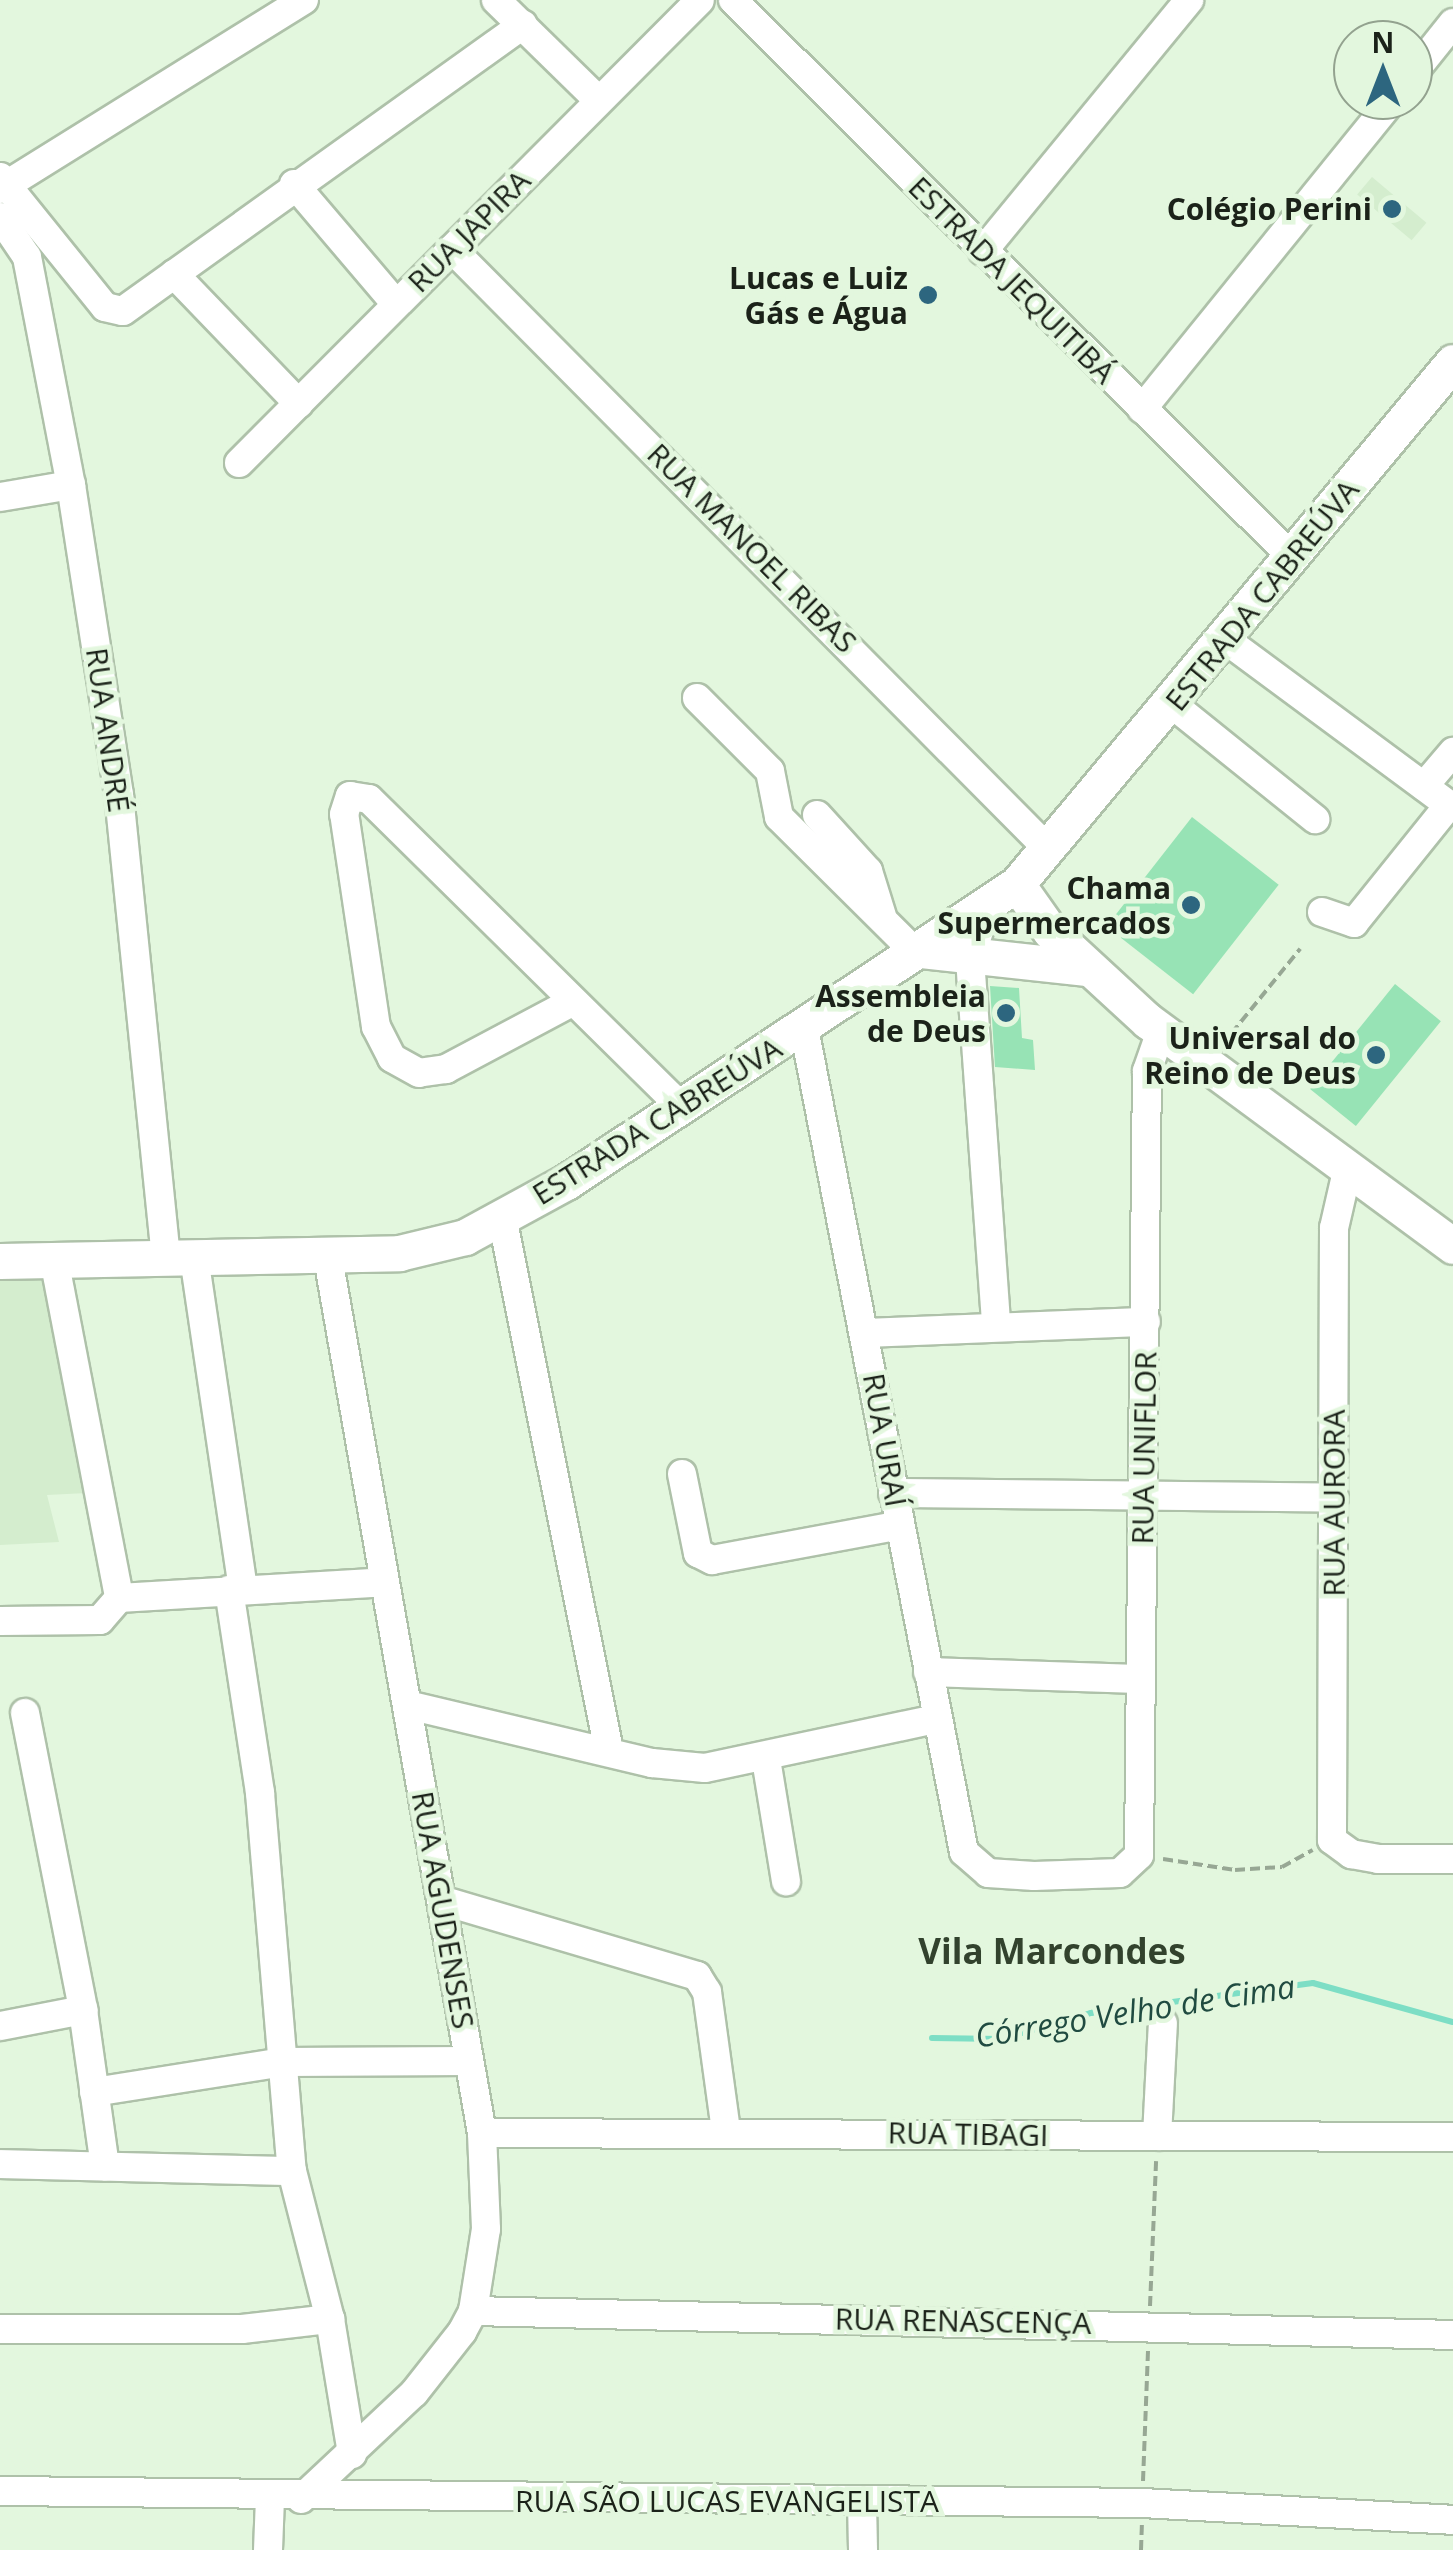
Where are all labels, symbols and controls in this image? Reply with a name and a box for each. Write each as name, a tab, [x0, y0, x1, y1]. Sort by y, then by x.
north arrow	[1333, 20, 1433, 120]
text: N	[1372, 23, 1394, 61]
street label: RUA JAPIRA	[400, 162, 538, 300]
street label: ESTRADA JEQUITIBÁ	[901, 169, 1123, 391]
place label: Colégio Perini	[1167, 191, 1372, 227]
marker: Colégio Perini	[1381, 198, 1403, 220]
place label: Lucas e Luiz Gás e Água	[729, 260, 908, 330]
marker: Lucas e Luiz Gás e Água	[917, 284, 939, 306]
street label: RUA MANOEL RIBAS	[640, 436, 864, 660]
street label: ESTRADA CABREÚVA	[1158, 472, 1366, 718]
street label: RUA ANDRÉ	[79, 645, 137, 815]
place label: Chama Supermercados	[938, 870, 1171, 940]
marker: Chama Supermercados	[1180, 894, 1202, 916]
place label: Assembleia de Deus	[815, 978, 986, 1048]
marker: Assembleia de Deus	[995, 1002, 1017, 1024]
place label: Universal do Reino de Deus	[1144, 1020, 1356, 1090]
street label: ESTRADA CABREÚVA	[526, 1030, 788, 1212]
marker: Universal do Reino de Deus	[1365, 1044, 1387, 1066]
street label: RUA UNIFLOR	[1124, 1351, 1164, 1545]
street label: RUA URAÍ	[856, 1370, 914, 1510]
street label: RUA AURORA	[1316, 1409, 1352, 1597]
street label: RUA AGUDENSES	[404, 1789, 482, 2031]
district label: Vila Marcondes	[918, 1930, 1186, 1972]
water label: Córrego Velho de Cima	[973, 1967, 1297, 2055]
street label: RUA TIBAGI	[887, 2115, 1049, 2153]
street label: RUA RENASCENÇA	[835, 2301, 1091, 2341]
street label: RUA SÃO LUCAS EVANGELISTA	[515, 2483, 939, 2519]

